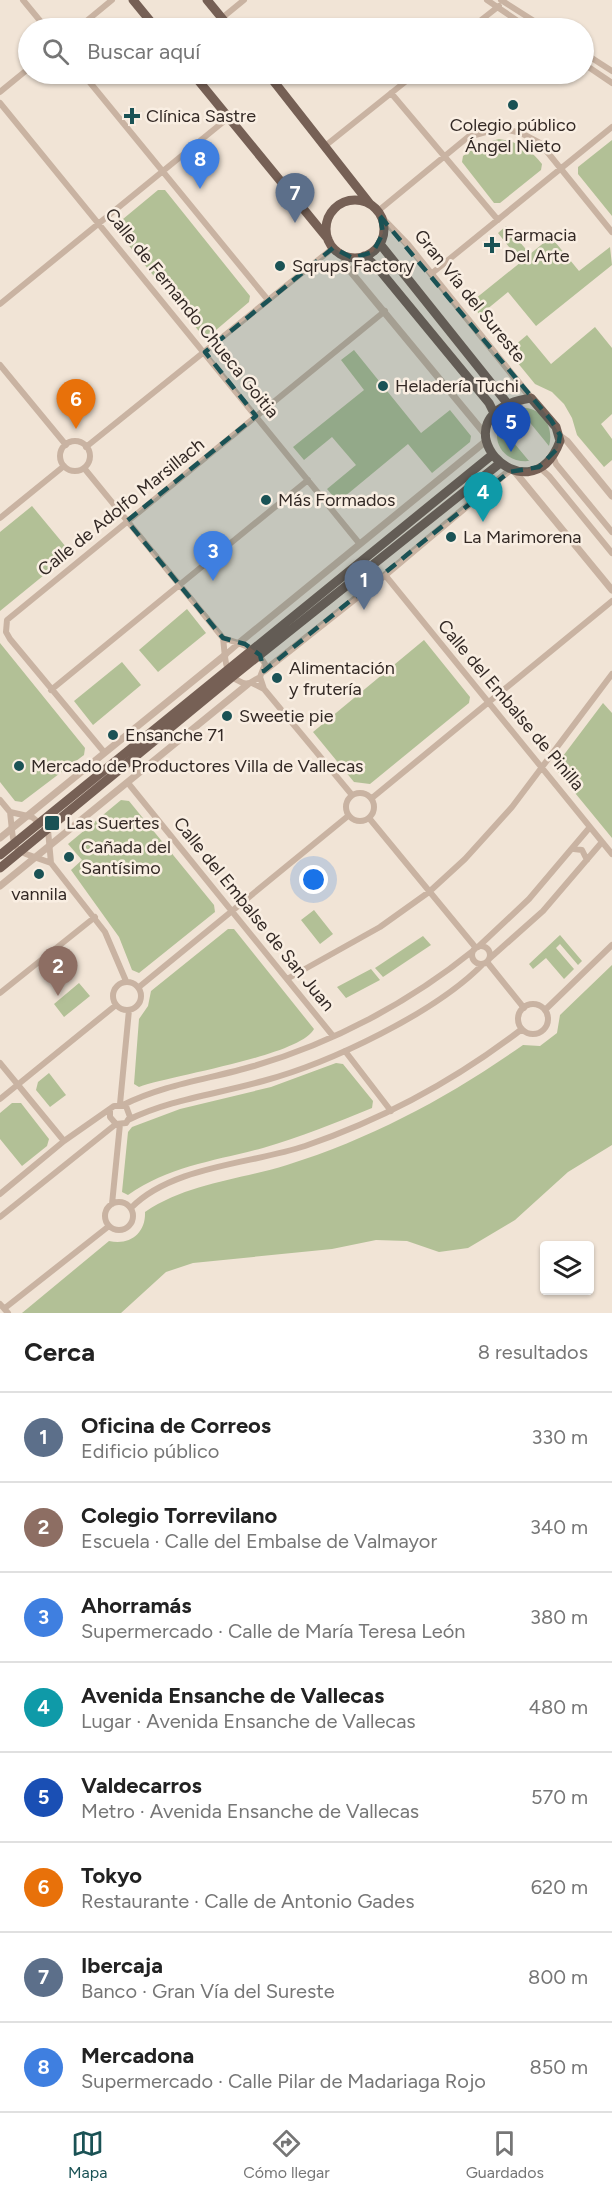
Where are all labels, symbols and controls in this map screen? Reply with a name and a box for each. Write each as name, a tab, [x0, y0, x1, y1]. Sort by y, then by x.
search box	[18, 18, 594, 84]
icon: search	[39, 35, 72, 68]
text: Buscar aquí	[87, 38, 200, 65]
marker: Colegio público Ángel Nieto	[506, 98, 520, 112]
place label: Clínica Sastre	[146, 105, 256, 127]
marker: Clínica Sastre	[123, 107, 141, 125]
place label: Colegio público Ángel Nieto	[450, 114, 576, 157]
pin: 8	[180, 140, 220, 189]
pin: 7	[276, 174, 314, 223]
street label: Calle de Fernando Chueca Goitia	[100, 203, 284, 423]
place label: Farmacia Del Arte	[504, 224, 577, 267]
street label: Gran Vía del Sureste	[410, 225, 530, 367]
marker: Farmacia Del Arte	[485, 238, 499, 252]
place label: Sqrups Factory	[292, 255, 415, 277]
marker: Sqrups Factory	[273, 259, 287, 273]
place label: Heladería Tuchi	[395, 375, 519, 397]
marker: Heladería Tuchi	[376, 379, 390, 393]
pin: 6	[56, 380, 96, 429]
pin: 5	[492, 402, 530, 452]
street label: Calle de Adolfo Marsillach	[33, 433, 209, 581]
pin: 4	[464, 472, 502, 522]
place label: Más Formados	[278, 489, 395, 511]
marker: Más Formados	[259, 493, 273, 507]
place label: La Marimorena	[463, 526, 582, 548]
marker: La Marimorena	[444, 530, 458, 544]
pin: 3	[194, 532, 232, 581]
pin: 1	[344, 560, 384, 610]
street label: Calle del Embalse de Pinilla	[433, 615, 589, 795]
place label: Alimentación y frutería	[289, 657, 395, 700]
marker: Alimentación y frutería	[270, 671, 284, 685]
place label: Sweetie pie	[239, 705, 334, 727]
marker: Sweetie pie	[220, 709, 234, 723]
place label: Ensanche 71	[125, 724, 224, 746]
marker: Ensanche 71	[106, 728, 120, 742]
place label: Mercado de Productores Villa de Vallecas	[31, 755, 363, 777]
marker: Mercado de Productores Villa de Vallecas	[12, 759, 26, 773]
place label: Las Suertes	[66, 812, 159, 834]
street label: Calle del Embalse de San Juan	[169, 812, 339, 1016]
marker: Las Suertes	[43, 814, 61, 832]
place label: Cañada del Santísimo	[81, 836, 171, 879]
marker: Cañada del Santísimo	[62, 850, 76, 864]
your location	[299, 865, 328, 894]
marker: vannila	[32, 867, 46, 881]
place label: vannila	[11, 883, 67, 905]
pin: 2	[38, 946, 78, 996]
map controls	[540, 1241, 594, 1295]
button: layers	[540, 1241, 594, 1295]
text: Cerca	[24, 1336, 95, 1368]
text: 8 resultados	[478, 1340, 588, 1364]
text: Oficina de Correos	[81, 1412, 271, 1439]
text: 1	[39, 1425, 48, 1449]
text: 330 m	[531, 1425, 588, 1449]
text: Edificio público	[81, 1439, 219, 1463]
text: Colegio Torrevilano	[81, 1502, 277, 1529]
text: 2	[38, 1515, 49, 1539]
text: 340 m	[530, 1515, 588, 1539]
text: Escuela · Calle del Embalse de Valmayor	[81, 1529, 437, 1553]
text: Ahorramás	[81, 1592, 191, 1619]
text: 3	[38, 1605, 49, 1629]
text: 380 m	[530, 1605, 588, 1629]
text: Supermercado · Calle de María Teresa León	[81, 1619, 465, 1643]
text: Avenida Ensanche de Vallecas	[81, 1682, 384, 1709]
text: 4	[37, 1695, 50, 1719]
text: 480 m	[529, 1695, 588, 1719]
text: Lugar · Avenida Ensanche de Vallecas	[81, 1709, 416, 1733]
text: Valdecarros	[81, 1772, 202, 1799]
text: 5	[38, 1785, 49, 1809]
text: 570 m	[531, 1785, 588, 1809]
text: Metro · Avenida Ensanche de Vallecas	[81, 1799, 419, 1823]
text: Tokyo	[81, 1862, 142, 1889]
text: 6	[38, 1875, 49, 1899]
text: 620 m	[531, 1875, 588, 1899]
text: Restaurante · Calle de Antonio Gades	[81, 1889, 415, 1913]
text: Ibercaja	[81, 1952, 163, 1979]
text: 7	[38, 1965, 49, 1989]
text: 800 m	[528, 1965, 588, 1989]
text: Banco · Gran Vía del Sureste	[81, 1979, 335, 2003]
text: Mercadona	[81, 2042, 194, 2069]
text: 8	[37, 2055, 50, 2079]
text: 850 m	[529, 2055, 588, 2079]
text: Supermercado · Calle Pilar de Madariaga Rojo	[81, 2069, 486, 2093]
tab: Mapa	[68, 2127, 107, 2182]
tab: Cómo llegar	[243, 2127, 330, 2182]
tab: Guardados	[466, 2127, 544, 2182]

